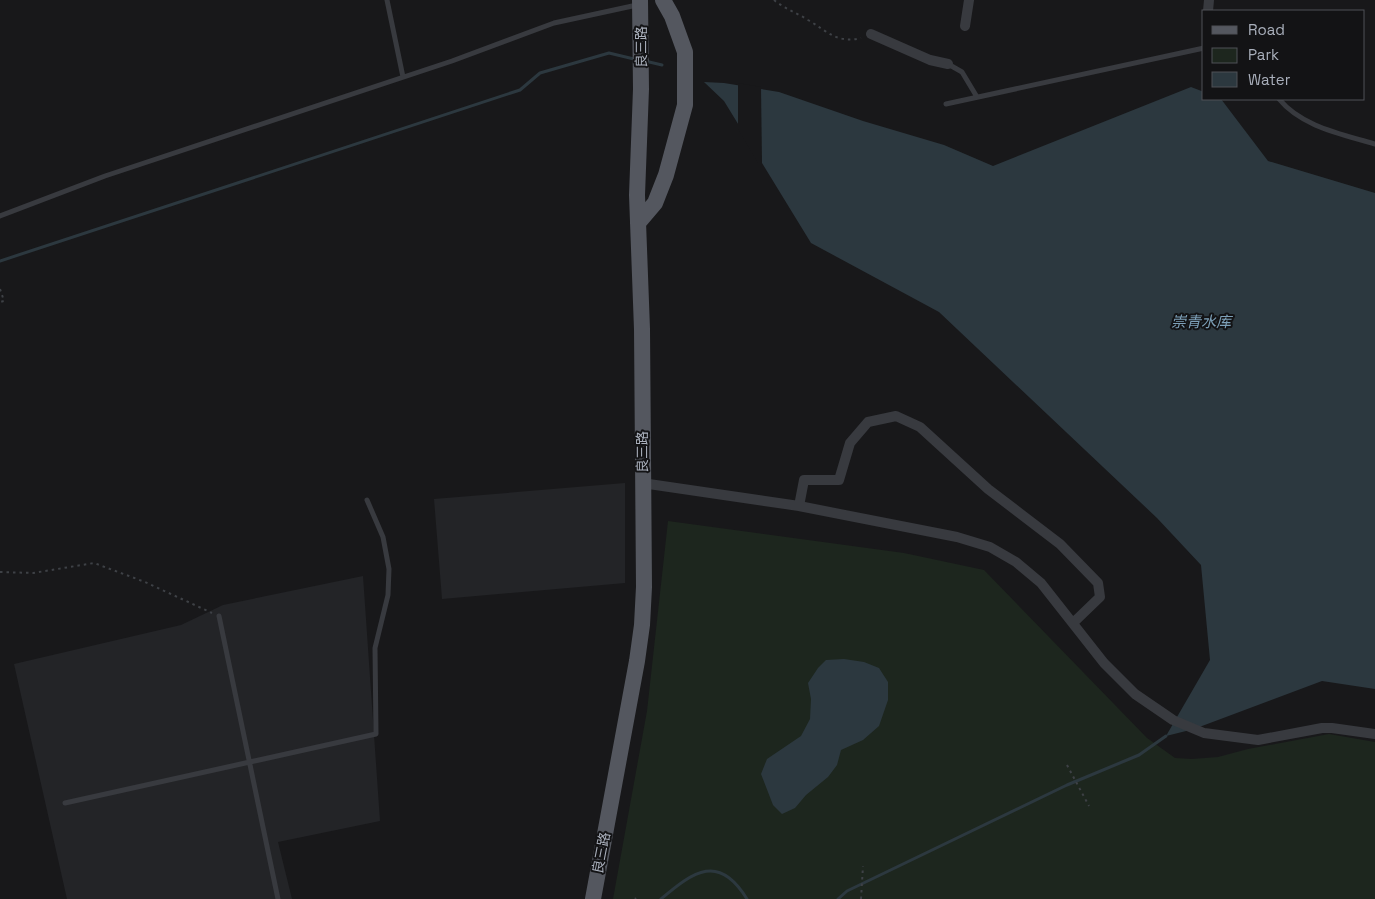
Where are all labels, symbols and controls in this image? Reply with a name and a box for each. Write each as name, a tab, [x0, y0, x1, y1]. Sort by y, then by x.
legend	[1202, 10, 1365, 100]
text: Road	[1248, 20, 1285, 39]
street label: 良三路	[632, 26, 650, 68]
text: Park	[1248, 45, 1279, 64]
text: Water	[1248, 70, 1291, 89]
water label: 崇青水库	[1171, 312, 1234, 331]
street label: 良三路	[633, 431, 651, 473]
street label: 良三路	[588, 831, 614, 875]

